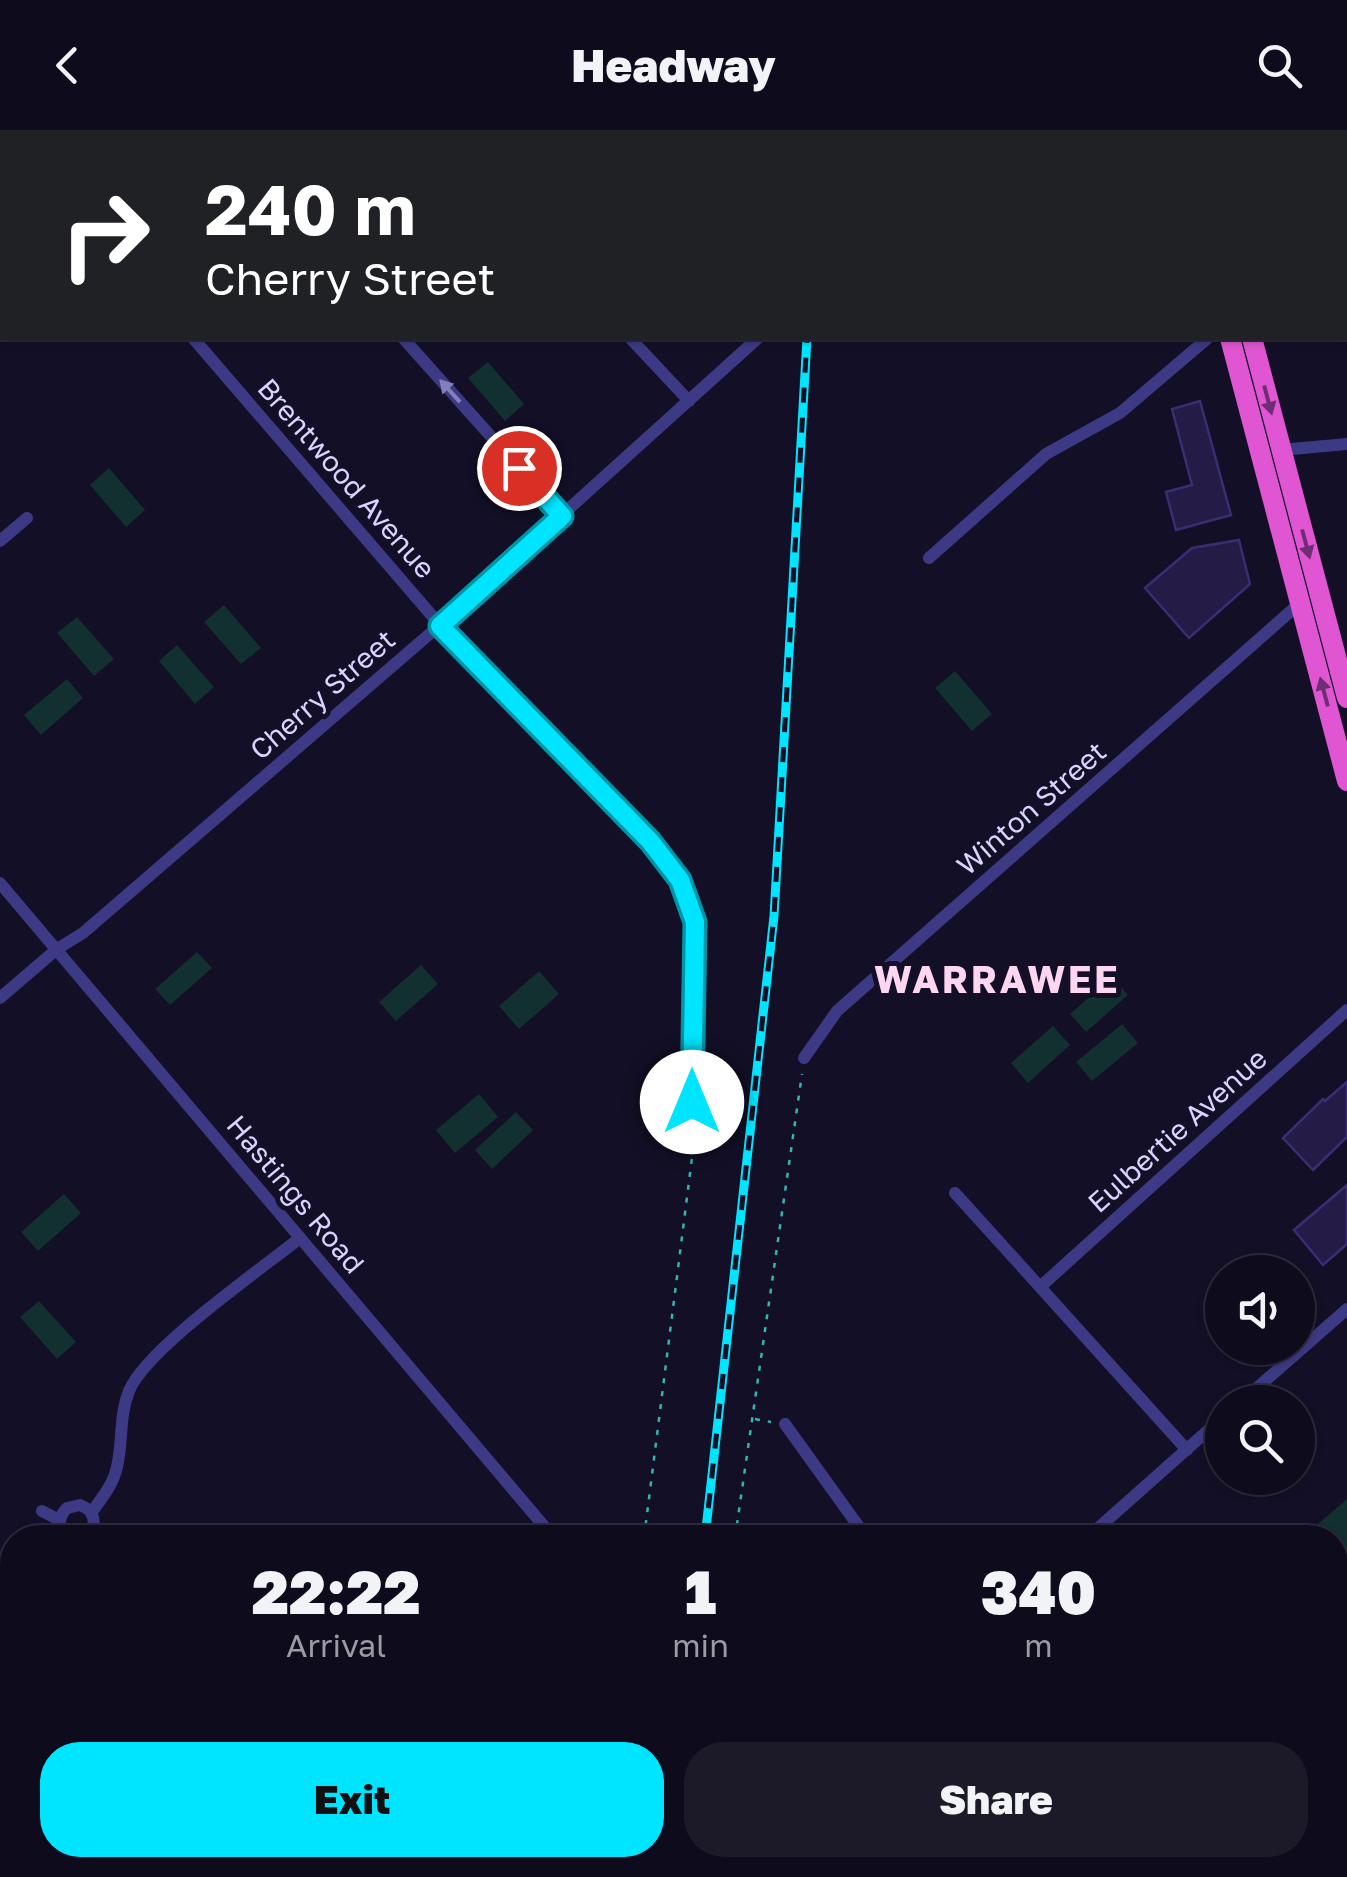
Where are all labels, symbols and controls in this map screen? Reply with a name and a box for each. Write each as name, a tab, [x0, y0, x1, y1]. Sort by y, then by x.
icon: back	[40, 38, 95, 93]
text: Headway	[571, 38, 776, 92]
icon: search	[1252, 38, 1307, 93]
text: 240 m	[205, 166, 416, 250]
icon: right	[40, 170, 170, 300]
text: Cherry Street	[205, 251, 495, 305]
street label: Brentwood Avenue	[252, 372, 442, 584]
one-way arrow	[440, 379, 462, 404]
one-way arrow	[1260, 385, 1276, 416]
pin	[477, 426, 562, 511]
icon: arrive	[492, 441, 547, 496]
one-way arrow	[1298, 529, 1314, 560]
street label: Cherry Street	[243, 622, 401, 766]
one-way arrow	[1315, 676, 1331, 707]
street label: Winton Street	[950, 734, 1112, 882]
district label: WARRAWEE	[874, 956, 1120, 1001]
street label: Eulbertie Avenue	[1081, 1041, 1273, 1219]
position arrow	[640, 1050, 744, 1154]
street label: Hastings Road	[221, 1109, 371, 1279]
map controls	[1205, 1255, 1315, 1495]
button: sound	[1205, 1255, 1315, 1365]
button: search	[1205, 1385, 1315, 1495]
text: 22:22	[252, 1555, 420, 1627]
text: 1	[685, 1555, 716, 1627]
text: 340	[981, 1555, 1096, 1627]
text: Arrival	[286, 1626, 386, 1664]
text: min	[672, 1626, 729, 1664]
text: m	[1024, 1626, 1053, 1664]
button: Exit	[40, 1742, 664, 1857]
button: Share	[684, 1742, 1308, 1857]

